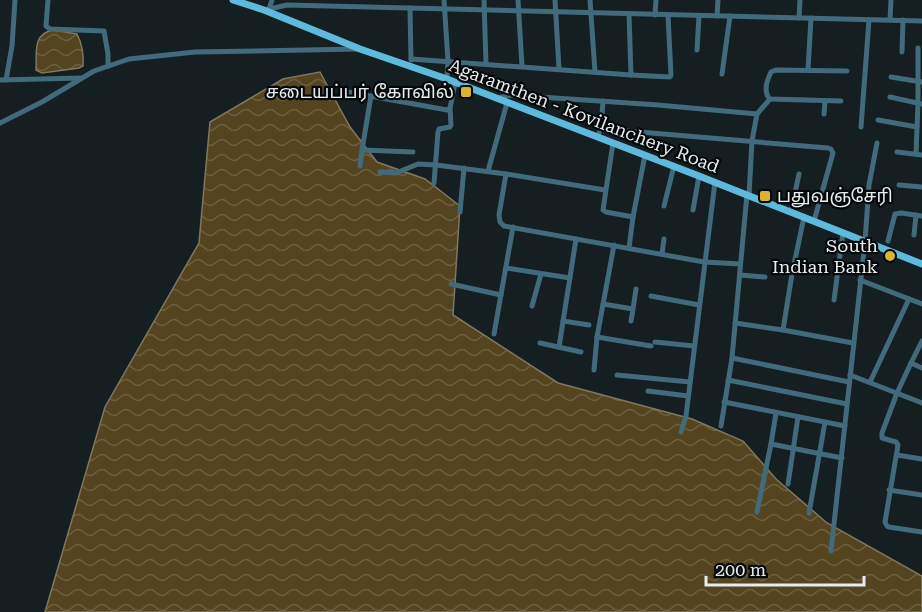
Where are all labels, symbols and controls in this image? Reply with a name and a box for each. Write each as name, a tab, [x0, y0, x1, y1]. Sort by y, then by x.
street label: Agaramthen - Kovilanchery Road	[446, 54, 723, 177]
place label: சடையப்பர் கோவில்	[266, 81, 454, 102]
marker: சடையப்பர் கோவில்	[459, 85, 473, 99]
place label: பதுவஞ்சேரி	[777, 185, 893, 208]
marker: பதுவஞ்சேரி	[758, 189, 772, 203]
place label: South Indian Bank	[772, 235, 878, 277]
marker: South Indian Bank	[883, 249, 897, 263]
scale bar	[706, 549, 864, 587]
text: 200 m	[715, 559, 766, 580]

